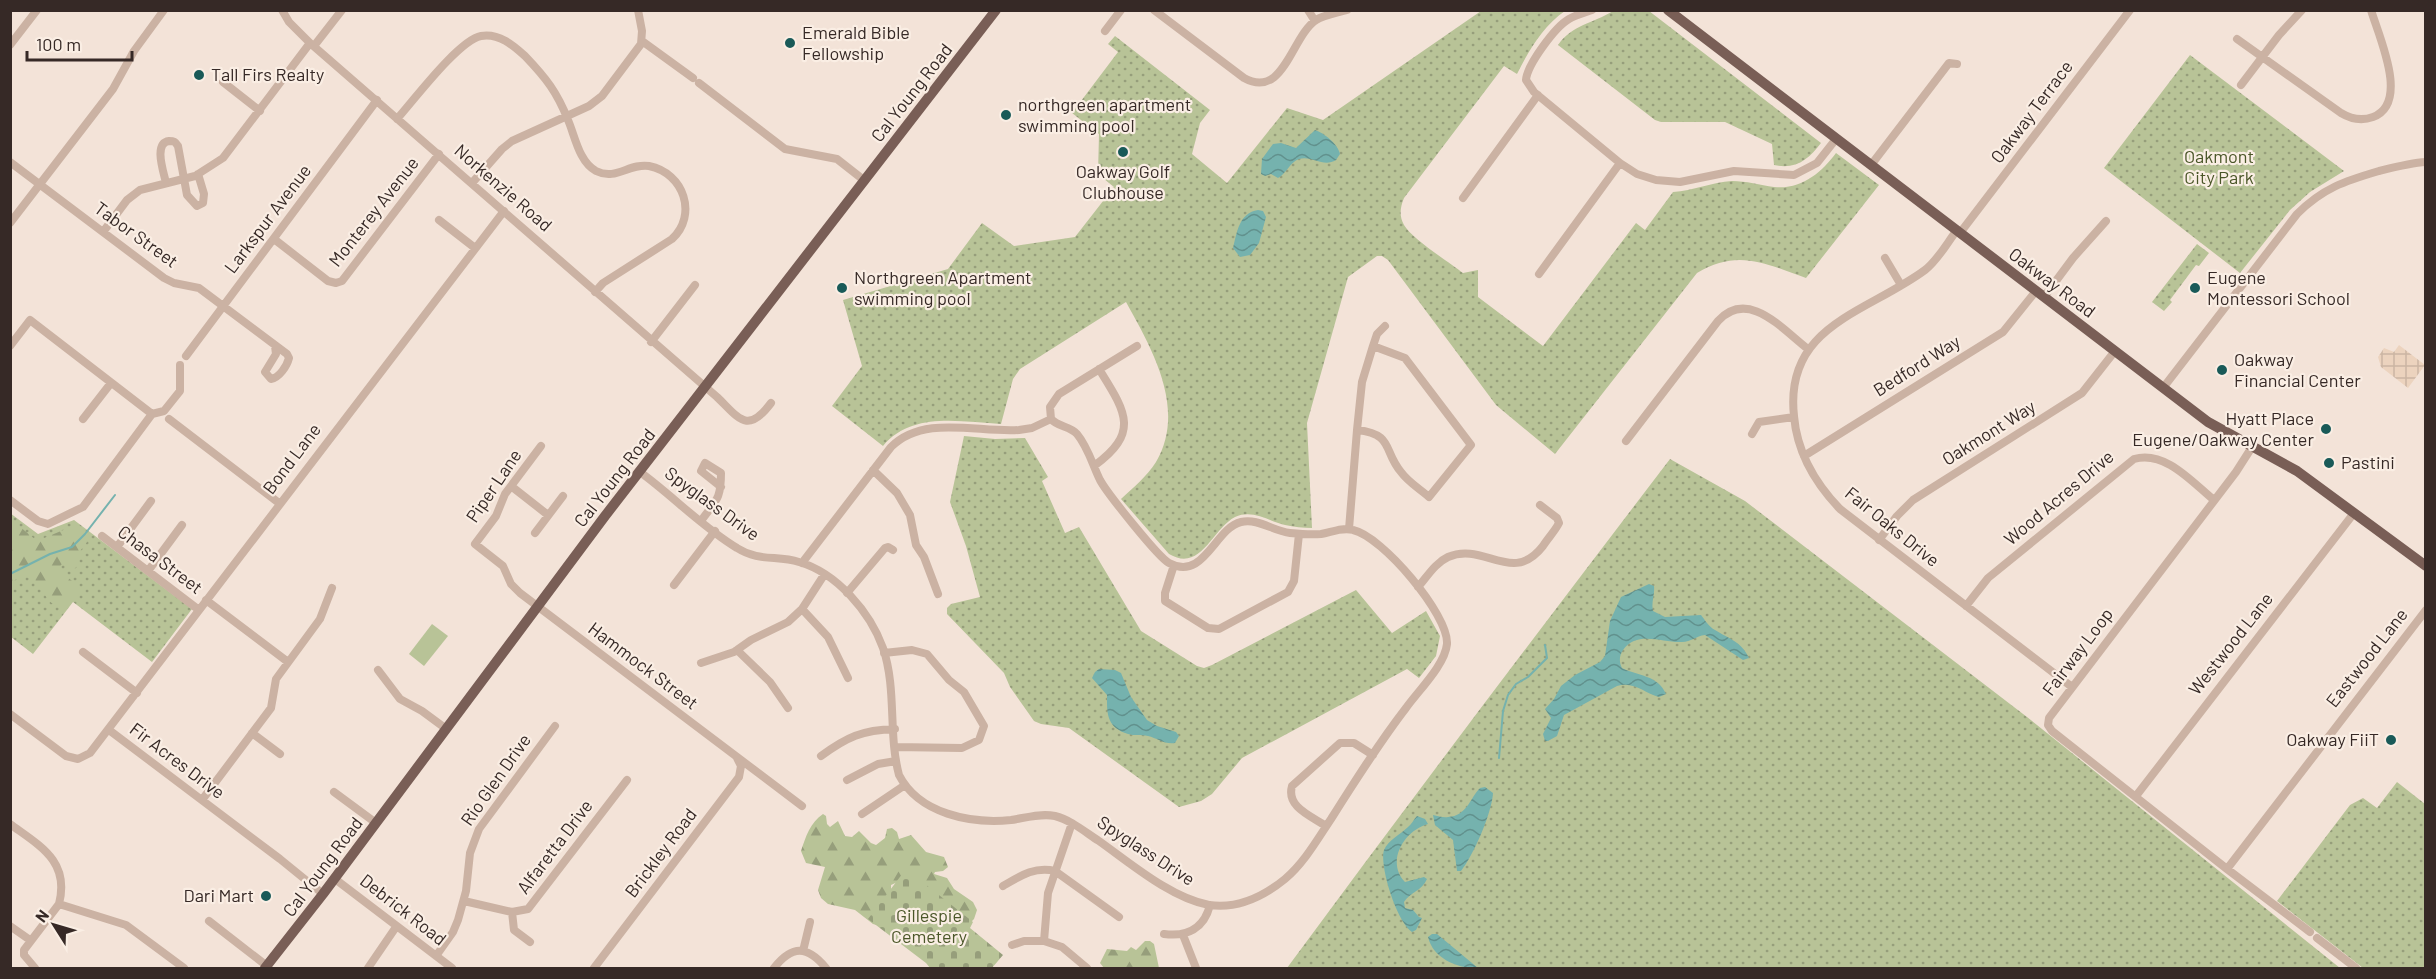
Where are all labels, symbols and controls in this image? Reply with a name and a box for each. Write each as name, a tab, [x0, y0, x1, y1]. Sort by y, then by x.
place label: Emerald Bible Fellowship	[802, 21, 910, 64]
scale bar	[27, 24, 132, 62]
text: 100 m	[36, 33, 81, 55]
marker: Emerald Bible Fellowship	[783, 36, 797, 50]
street label: Cal Young Road	[866, 39, 957, 146]
street label: Oakway Terrace	[1985, 56, 2077, 167]
place label: Tall Firs Realty	[211, 63, 324, 85]
marker: Tall Firs Realty	[192, 68, 206, 82]
place label: northgreen apartment swimming pool	[1018, 93, 1191, 136]
marker: northgreen apartment swimming pool	[999, 108, 1013, 122]
street label: Norkenzie Road	[450, 139, 557, 236]
marker: Oakway Golf Clubhouse	[1116, 145, 1130, 159]
park label: Oakmont City Park	[2184, 145, 2254, 188]
street label: Monterey Avenue	[324, 152, 423, 271]
street label: Larkspur Avenue	[219, 160, 315, 277]
place label: Oakway Golf Clubhouse	[1076, 160, 1170, 203]
street label: Tabor Street	[90, 196, 183, 272]
street label: Oakway Road	[2005, 242, 2100, 322]
place label: Northgreen Apartment swimming pool	[854, 266, 1032, 309]
place label: Eugene Montessori School	[2207, 266, 2350, 309]
marker: Northgreen Apartment swimming pool	[835, 281, 849, 295]
marker: Eugene Montessori School	[2188, 281, 2202, 295]
street label: Bedford Way	[1869, 330, 1964, 401]
place label: Oakway Financial Center	[2234, 348, 2361, 391]
marker: Oakway Financial Center	[2215, 363, 2229, 377]
street label: Oakmont Way	[1938, 395, 2039, 470]
place label: Hyatt Place Eugene/Oakway Center	[2132, 407, 2314, 450]
street label: Bond Lane	[258, 419, 325, 498]
marker: Hyatt Place Eugene/Oakway Center	[2319, 422, 2333, 436]
street label: Cal Young Road	[569, 424, 660, 531]
street label: Piper Lane	[461, 445, 526, 526]
street label: Wood Acres Drive	[1999, 445, 2118, 549]
place label: Pastini	[2341, 451, 2395, 473]
marker: Pastini	[2322, 456, 2336, 470]
street label: Spyglass Drive	[661, 461, 764, 545]
street label: Fair Oaks Drive	[1841, 481, 1944, 571]
street label: Chasa Street	[114, 520, 207, 598]
street label: Westwood Lane	[2183, 588, 2277, 699]
street label: Fairway Loop	[2037, 603, 2117, 700]
street label: Eastwood Lane	[2321, 603, 2412, 711]
street label: Hammock Street	[584, 617, 703, 714]
street label: Fir Acres Drive	[126, 717, 229, 803]
place label: Oakway FiiT	[2286, 728, 2379, 750]
street label: Rio Glen Drive	[455, 729, 535, 830]
marker: Oakway FiiT	[2384, 733, 2398, 747]
street label: Alfaretta Drive	[512, 795, 597, 898]
street label: Brickley Road	[620, 803, 701, 901]
street label: Spyglass Drive	[1094, 810, 1199, 890]
street label: Cal Young Road	[278, 812, 367, 921]
street label: Debrick Road	[356, 869, 451, 950]
place label: Dari Mart	[184, 884, 254, 906]
marker: Dari Mart	[259, 889, 273, 903]
north arrow	[24, 895, 84, 955]
park label: Gillespie Cemetery	[891, 904, 967, 947]
text: N	[31, 906, 52, 926]

